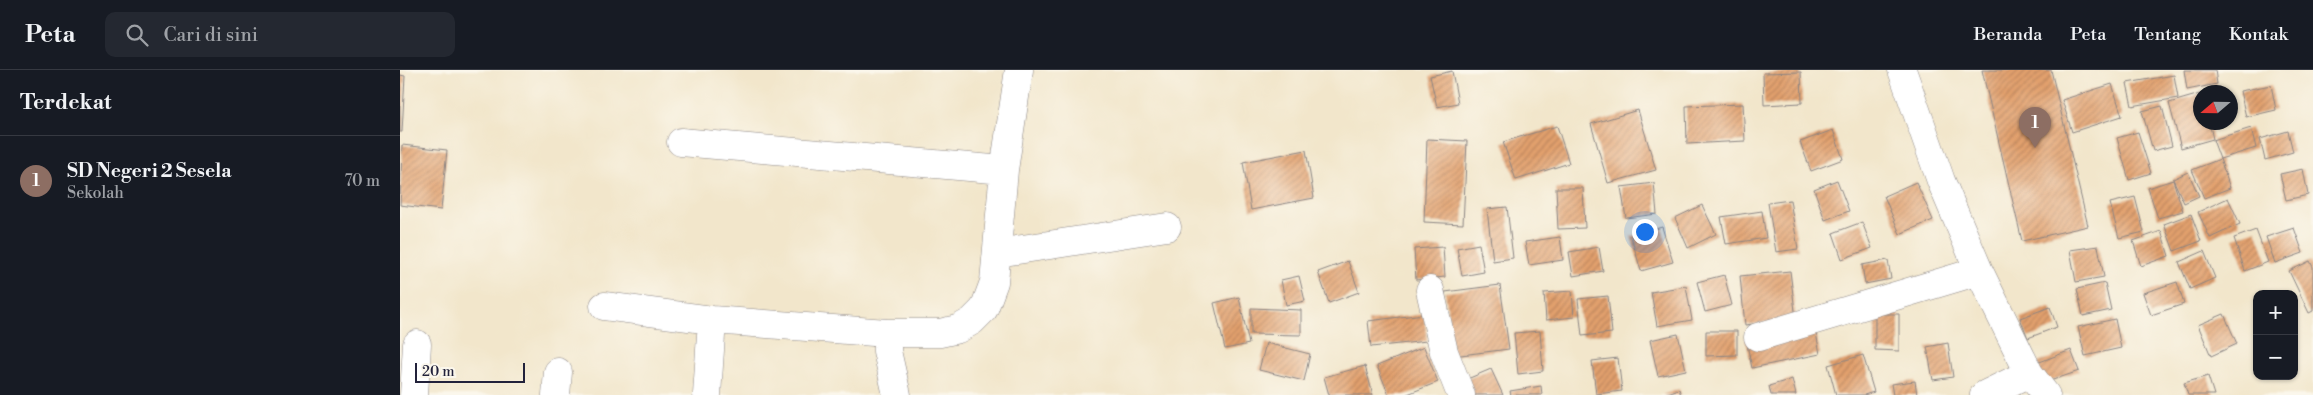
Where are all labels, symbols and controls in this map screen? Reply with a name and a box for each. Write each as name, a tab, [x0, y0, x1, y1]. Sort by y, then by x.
search box	[105, 12, 455, 57]
text: Peta	[25, 20, 75, 50]
icon: search	[123, 21, 151, 49]
text: Cari di sini	[163, 23, 258, 47]
text: Beranda	[1974, 23, 2042, 46]
text: Peta	[2070, 23, 2106, 46]
text: Tentang	[2134, 23, 2201, 46]
text: Kontak	[2229, 23, 2288, 46]
north arrow	[2193, 85, 2238, 130]
text: Terdekat	[20, 90, 111, 116]
pin: 1	[2019, 107, 2051, 148]
text: SD Negeri 2 Sesela	[67, 159, 232, 183]
text: 1	[32, 171, 40, 191]
text: 70 m	[344, 171, 380, 191]
text: Sekolah	[67, 183, 124, 203]
your location	[1632, 219, 1658, 245]
map controls	[2253, 290, 2298, 380]
button: +	[2253, 290, 2298, 335]
button: −	[2253, 335, 2298, 380]
scale bar	[415, 360, 525, 383]
text: 20 m	[422, 363, 454, 381]

